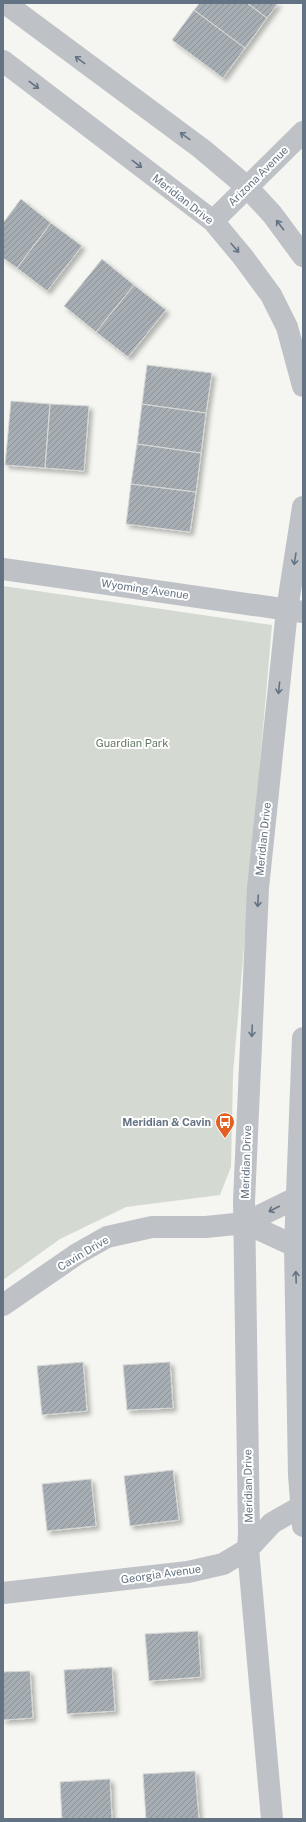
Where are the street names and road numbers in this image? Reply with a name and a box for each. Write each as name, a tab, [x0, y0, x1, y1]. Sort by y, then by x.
street label: Arizona Avenue	[226, 144, 290, 208]
street label: Meridian Drive	[150, 172, 216, 226]
street label: Wyoming Avenue	[100, 577, 190, 601]
street label: Meridian Drive	[253, 802, 273, 876]
street label: Meridian Drive	[239, 1125, 253, 1199]
street label: Cavin Drive	[55, 1233, 111, 1273]
street label: Meridian Drive	[241, 1449, 255, 1523]
street label: Georgia Avenue	[120, 1562, 202, 1586]

